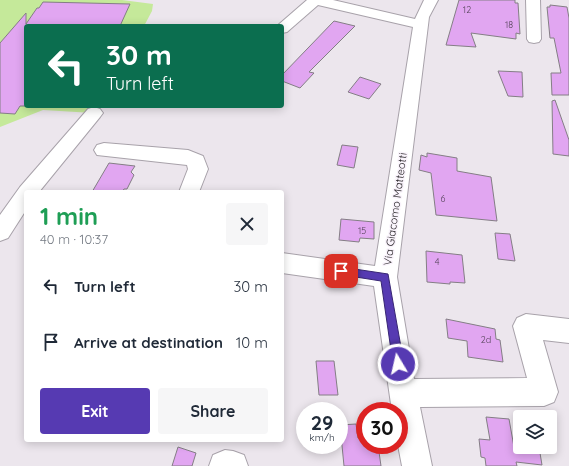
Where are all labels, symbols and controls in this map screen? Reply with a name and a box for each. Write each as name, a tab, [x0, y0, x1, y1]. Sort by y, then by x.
house number: 12	[463, 4, 471, 15]
house number: 18	[505, 19, 513, 30]
text: 30 m	[106, 37, 172, 72]
icon: left	[40, 40, 92, 92]
text: Turn left	[106, 72, 174, 95]
street label: Via Giacomo Matteotti	[380, 152, 410, 266]
house number: 6	[441, 193, 446, 204]
text: 1 min	[40, 201, 98, 231]
button: close	[226, 203, 268, 245]
house number: 15	[358, 225, 366, 236]
text: 40 m · 10:37	[40, 231, 108, 247]
pin	[324, 254, 358, 288]
house number: 4	[435, 256, 440, 267]
icon: arrive	[330, 260, 352, 282]
icon: left	[40, 275, 62, 297]
text: Turn left	[74, 277, 136, 296]
text: 30 m	[233, 277, 268, 296]
icon: arrive	[40, 331, 62, 353]
text: Arrive at destination	[74, 333, 223, 352]
text: 10 m	[236, 333, 268, 352]
house number: 2d	[481, 334, 491, 345]
position arrow	[377, 343, 419, 385]
button: Exit	[40, 388, 150, 434]
button: Share	[158, 388, 268, 434]
speed limit sign: 30	[356, 402, 408, 454]
text: 29	[311, 410, 333, 435]
map controls	[513, 410, 557, 454]
button: layers	[513, 410, 557, 454]
text: km/h	[309, 431, 335, 444]

